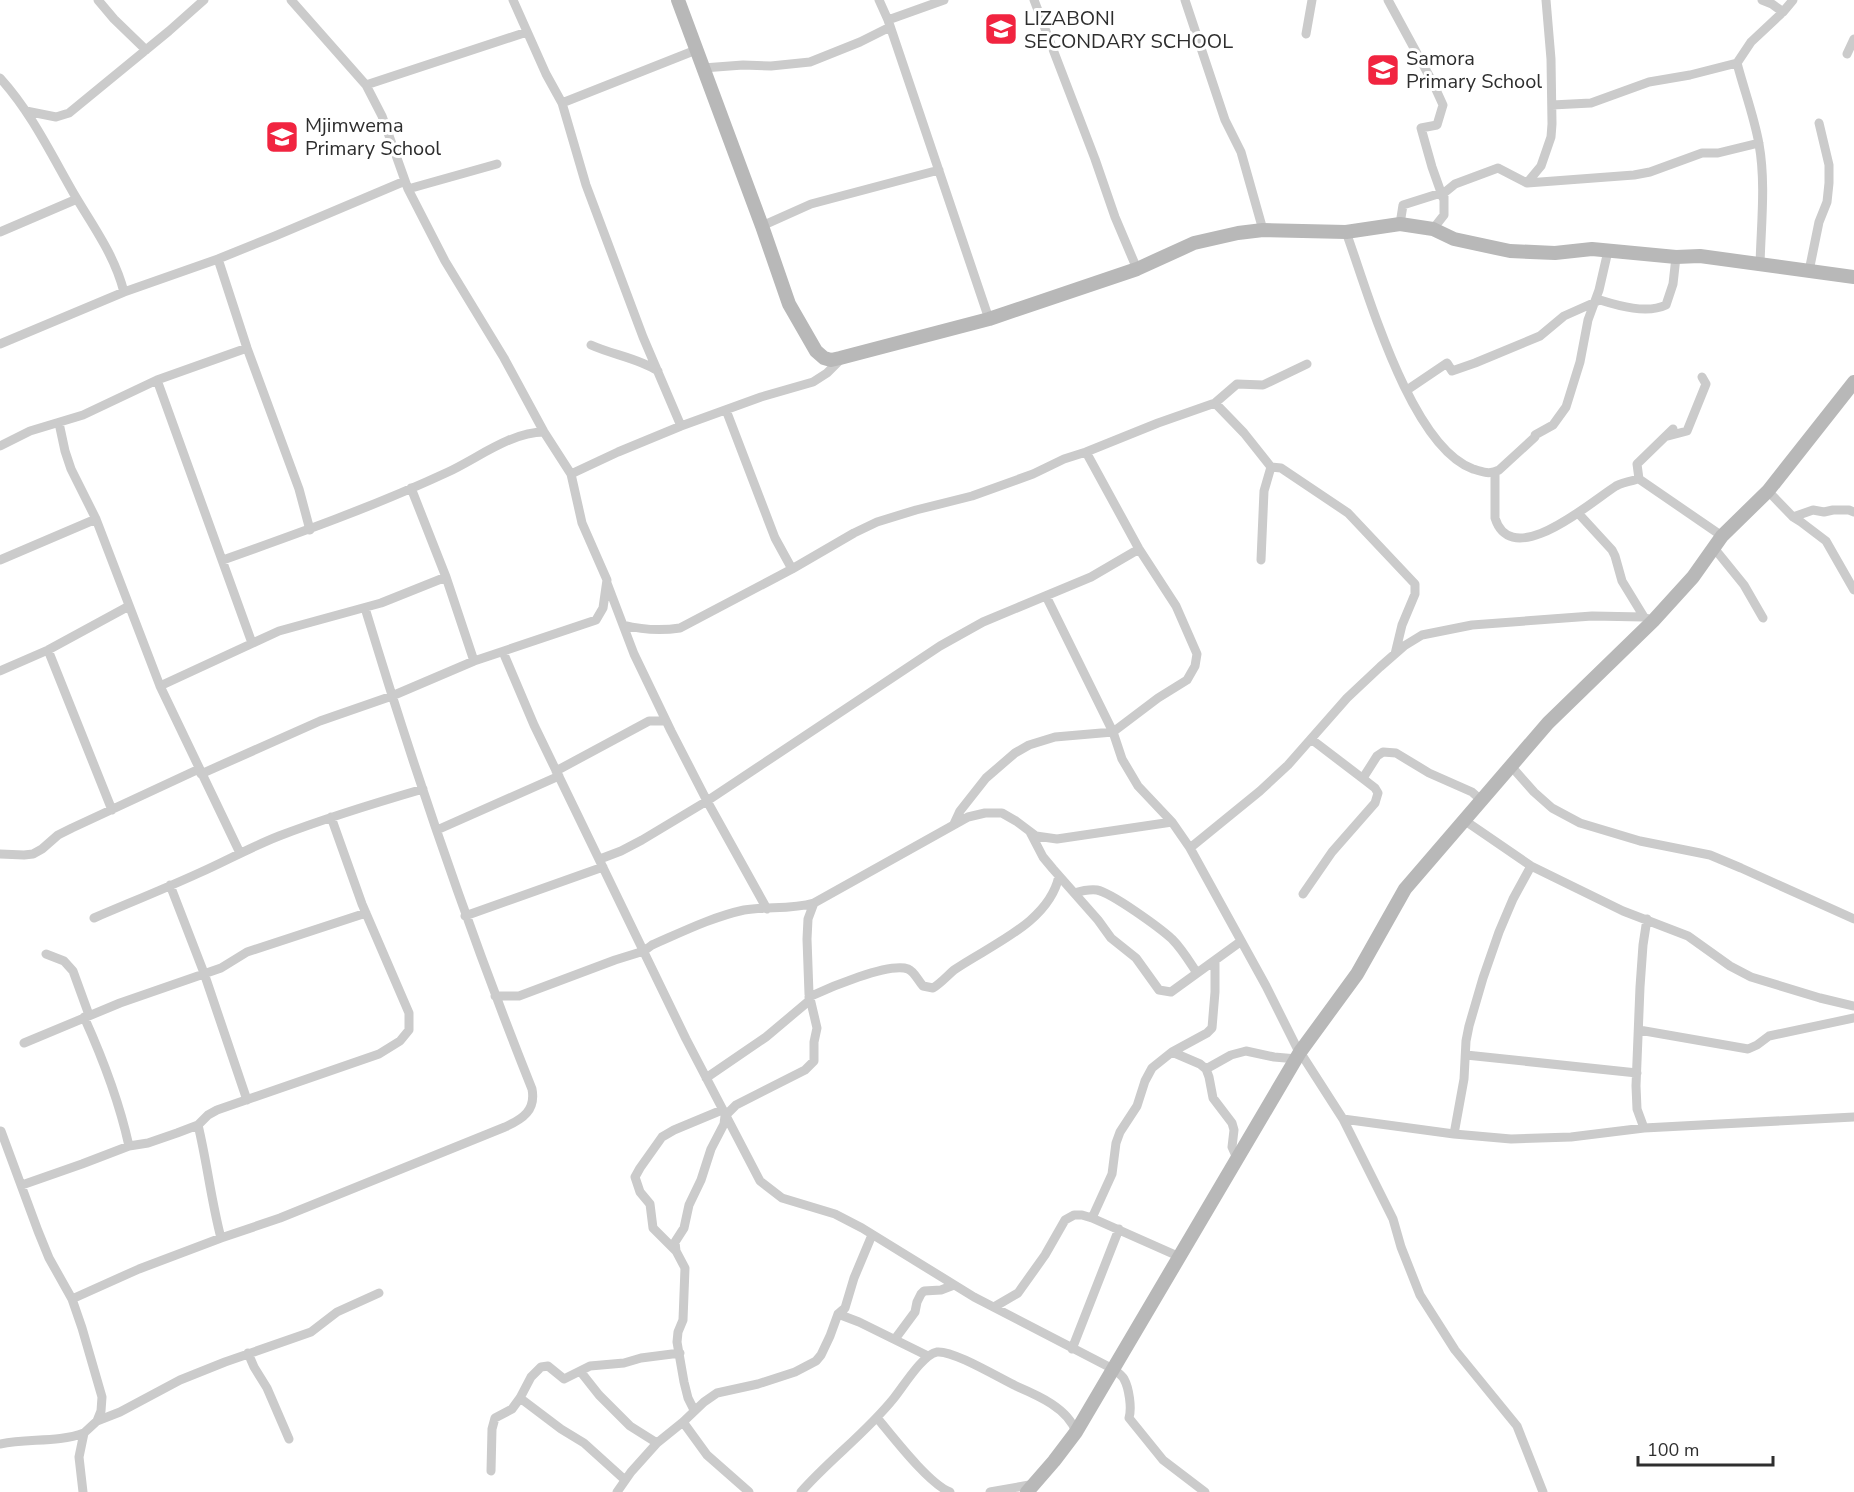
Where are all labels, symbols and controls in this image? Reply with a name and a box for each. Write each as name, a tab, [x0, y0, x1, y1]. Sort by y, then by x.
place label: LIZABONI SECONDARY SCHOOL	[1024, 5, 1233, 55]
school or university icon: LIZABONI SECONDARY SCHOOL	[983, 11, 1019, 47]
place label: Samora Primary School	[1406, 45, 1542, 95]
school or university icon: Samora Primary School	[1365, 52, 1401, 88]
place label: Mjimwema Primary School	[305, 112, 441, 162]
school or university icon: Mjimwema Primary School	[264, 119, 300, 155]
scale bar	[1638, 1429, 1773, 1467]
text: 100 m	[1647, 1438, 1699, 1462]

